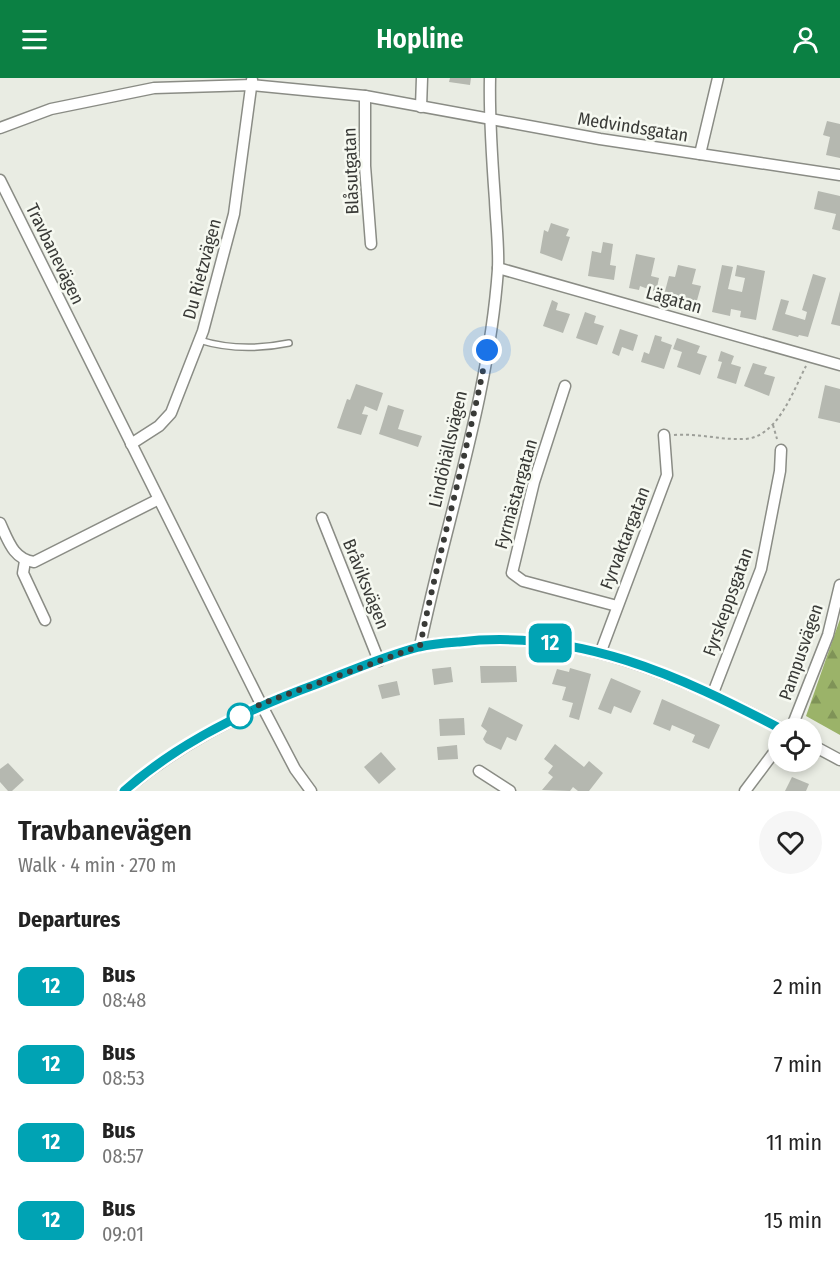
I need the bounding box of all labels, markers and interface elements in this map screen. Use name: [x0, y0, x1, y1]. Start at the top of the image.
icon: menu: [18, 23, 51, 56]
text: Hopline: [376, 23, 464, 55]
icon: person: [789, 23, 822, 56]
street label: Medvindsgatan: [576, 107, 690, 147]
street label: Blåsutgatan: [338, 127, 364, 215]
street label: Travbanevägen: [21, 200, 89, 308]
street label: Du Rietzvägen: [178, 216, 226, 322]
street label: Lägatan: [643, 282, 705, 318]
your location: [472, 335, 502, 365]
street label: Lindöhällsvägen: [424, 388, 472, 510]
street label: Fyrmästargatan: [490, 436, 542, 552]
street label: Fyrvaktargatan: [595, 484, 655, 592]
street label: Bråviksvägen: [338, 536, 394, 632]
street label: Fyrskeppsgatan: [698, 545, 758, 659]
street label: Pampusvägen: [774, 601, 828, 703]
line badge: 12: [523, 624, 577, 662]
text: 12: [541, 630, 559, 656]
unlabelled marker: [227, 703, 253, 729]
map controls: [768, 718, 822, 772]
button: locate: [768, 718, 822, 772]
button: heart: [759, 811, 822, 874]
text: Travbanevägen: [18, 814, 192, 847]
text: Walk · 4 min · 270 m: [18, 853, 176, 877]
text: Departures: [18, 906, 120, 933]
text: Bus: [102, 961, 135, 988]
text: 12: [42, 973, 60, 999]
text: 2 min: [773, 973, 822, 1000]
text: 08:48: [102, 988, 146, 1012]
text: Bus: [102, 1039, 135, 1066]
text: 12: [42, 1051, 60, 1077]
text: 7 min: [774, 1051, 822, 1078]
text: 08:53: [102, 1066, 145, 1090]
text: Bus: [102, 1117, 135, 1144]
text: 12: [42, 1129, 60, 1155]
text: 11 min: [766, 1129, 822, 1156]
text: 08:57: [102, 1144, 144, 1168]
text: Bus: [102, 1195, 135, 1222]
text: 12: [42, 1207, 60, 1233]
text: 15 min: [764, 1207, 822, 1234]
text: 09:01: [102, 1222, 144, 1246]

